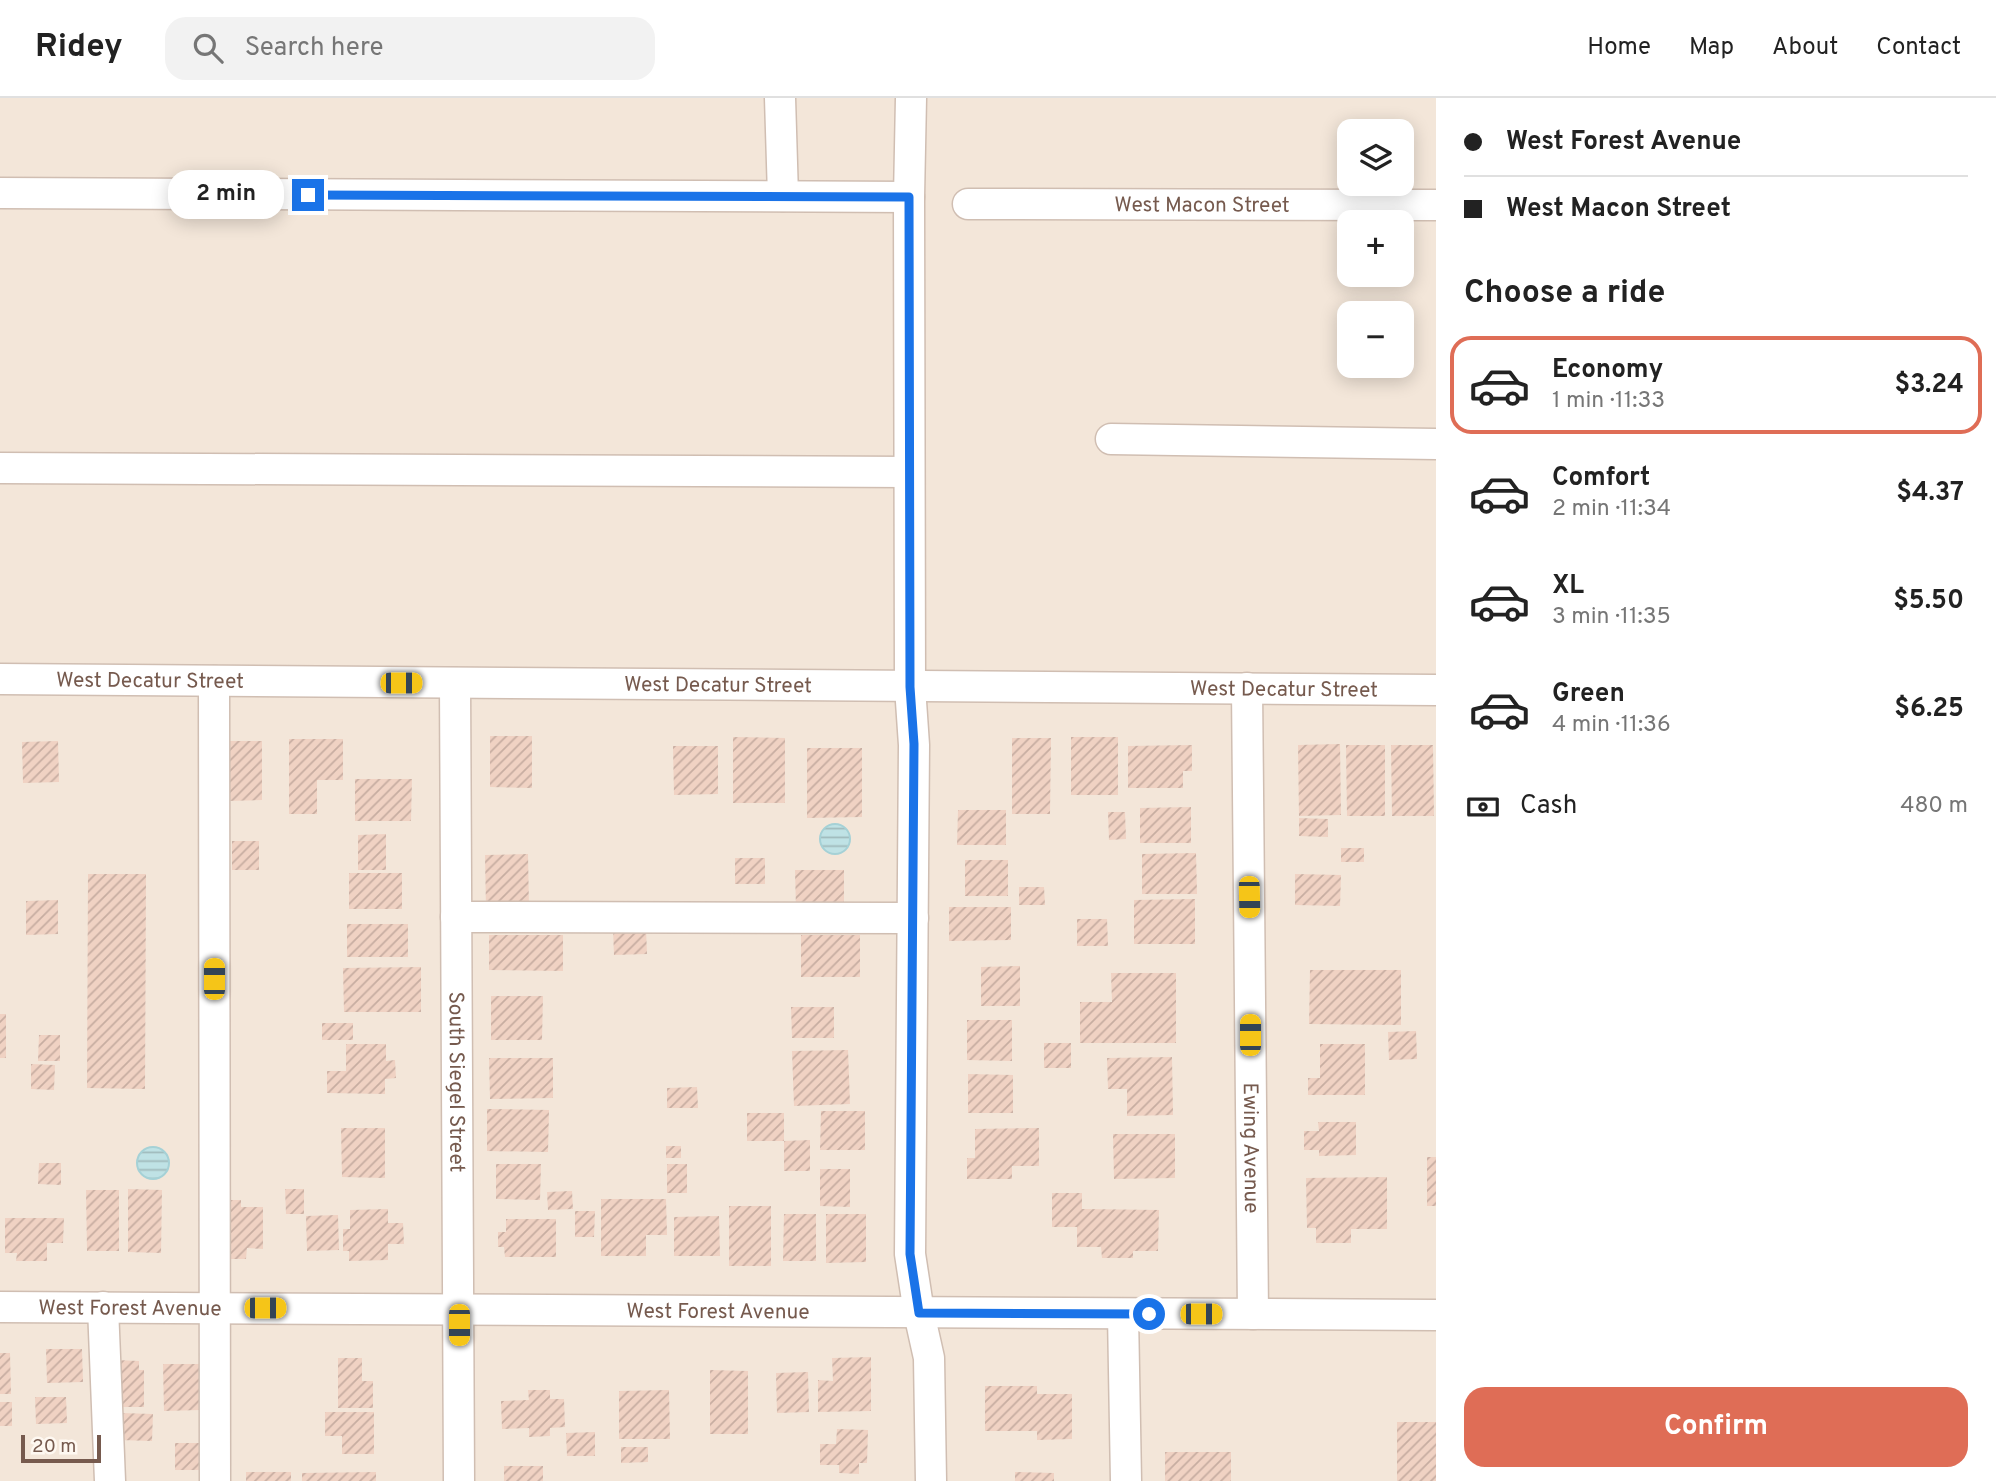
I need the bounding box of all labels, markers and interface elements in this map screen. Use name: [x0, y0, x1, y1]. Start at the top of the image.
search box: [165, 17, 655, 80]
text: Ridey: [35, 27, 123, 69]
icon: search: [189, 29, 227, 67]
text: Search here: [245, 32, 384, 65]
text: Home: [1587, 33, 1651, 63]
text: Map: [1689, 33, 1734, 63]
text: About: [1772, 33, 1838, 63]
text: Contact: [1876, 33, 1961, 63]
map controls: [1337, 119, 1414, 378]
button: layers: [1337, 119, 1414, 196]
text: West Forest Avenue: [1506, 126, 1741, 159]
callout: 2 min: [168, 170, 284, 220]
route end: [292, 179, 324, 211]
text: 2 min: [196, 180, 256, 209]
street label: West Macon Street: [1114, 192, 1290, 220]
text: West Macon Street: [1506, 193, 1731, 226]
button: +: [1337, 210, 1414, 287]
text: Choose a ride: [1464, 274, 1665, 314]
button: −: [1337, 301, 1414, 378]
icon: car: [1468, 354, 1531, 417]
text: Economy: [1552, 354, 1663, 387]
text: $3.24: [1894, 369, 1964, 402]
text: 1 min · 11:33: [1552, 387, 1665, 416]
icon: car: [1468, 462, 1531, 525]
text: Comfort: [1552, 462, 1650, 495]
text: $4.37: [1896, 477, 1964, 510]
text: 2 min · 11:34: [1552, 495, 1671, 524]
icon: car: [1468, 570, 1531, 633]
text: XL: [1552, 570, 1584, 603]
text: $5.50: [1893, 585, 1964, 618]
text: 3 min · 11:35: [1552, 603, 1671, 632]
street label: West Decatur Street: [56, 667, 244, 696]
street label: West Decatur Street: [624, 672, 812, 700]
car: [381, 673, 423, 694]
street label: West Decatur Street: [1190, 676, 1378, 705]
icon: car: [1468, 678, 1531, 741]
text: Green: [1552, 678, 1625, 711]
text: $6.25: [1894, 693, 1964, 726]
text: 4 min · 11:36: [1552, 711, 1671, 740]
icon: cash: [1464, 788, 1502, 826]
text: Cash: [1520, 790, 1577, 823]
text: 480 m: [1900, 792, 1968, 821]
car: [1239, 876, 1260, 918]
car: [204, 958, 225, 1000]
street label: South Siegel Street: [442, 991, 469, 1173]
car: [1240, 1014, 1261, 1056]
street label: Ewing Avenue: [1236, 1082, 1264, 1214]
street label: West Forest Avenue: [38, 1295, 222, 1323]
car: [245, 1298, 287, 1319]
street label: West Forest Avenue: [626, 1298, 810, 1327]
route start: [1133, 1298, 1165, 1330]
car: [449, 1304, 470, 1346]
car: [1181, 1304, 1223, 1325]
button: Confirm: [1464, 1387, 1968, 1467]
scale bar: [21, 1432, 102, 1464]
text: 20 m: [32, 1435, 76, 1459]

